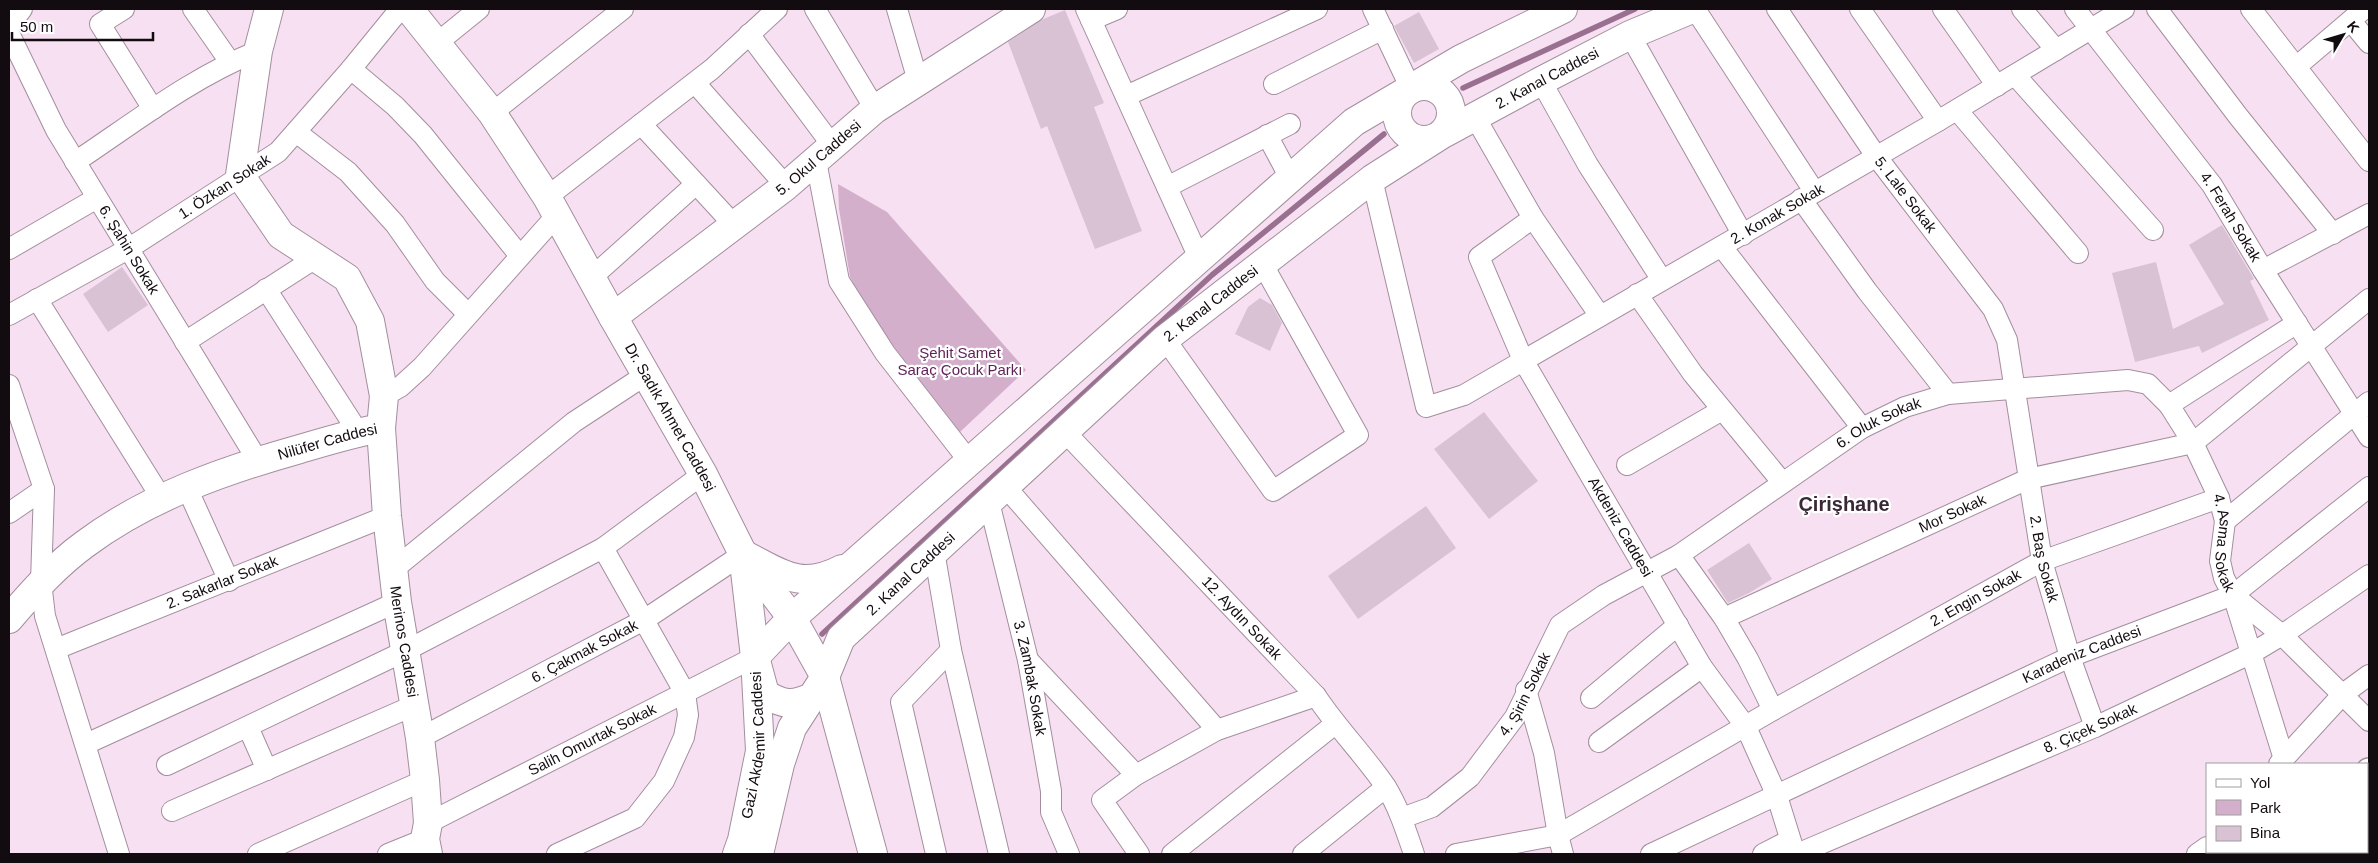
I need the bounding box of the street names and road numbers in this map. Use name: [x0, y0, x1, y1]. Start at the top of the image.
street label: 2. Kanal Caddesi: [1492, 44, 1601, 112]
street label: 5. Okul Caddesi: [772, 116, 864, 199]
street label: 1. Özkan Sokak: [175, 150, 274, 222]
street label: 5. Lale Sokak: [1872, 153, 1941, 236]
street label: 4. Ferah Sokak: [2197, 168, 2265, 265]
street label: 2. Konak Sokak: [1727, 180, 1827, 247]
street label: 6. Şahin Sokak: [96, 202, 163, 297]
street label: 2. Kanal Caddesi: [1160, 262, 1261, 345]
street label: Dr. Sadık Ahmet Caddesi: [622, 340, 719, 494]
street label: 6. Oluk Sokak: [1833, 394, 1923, 451]
street label: Nilüfer Caddesi: [276, 420, 379, 463]
street label: Akdeniz Caddesi: [1585, 474, 1657, 580]
street label: Mor Sokak: [1916, 490, 1989, 536]
street label: 4. Asma Sokak: [2210, 492, 2239, 595]
street label: 2. Baş Sokak: [2027, 514, 2063, 605]
street label: 2. Kanal Caddesi: [863, 528, 958, 618]
street label: 2. Sakarlar Sokak: [164, 552, 280, 612]
street label: 2. Engin Sokak: [1927, 565, 2024, 629]
street label: 12. Aydın Sokak: [1199, 573, 1286, 663]
street label: Merinos Caddesi: [387, 585, 422, 699]
street label: 6. Çakmak Sokak: [528, 616, 641, 686]
street label: 3. Zambak Sokak: [1011, 619, 1050, 737]
street label: Karadeniz Caddesi: [2020, 622, 2143, 686]
street label: 4. Şirin Sokak: [1495, 649, 1554, 739]
street label: Gazi Akdemir Caddesi: [738, 671, 768, 820]
street label: 8. Çiçek Sokak: [2041, 699, 2140, 756]
street label: Salih Omurtak Sokak: [525, 700, 659, 779]

